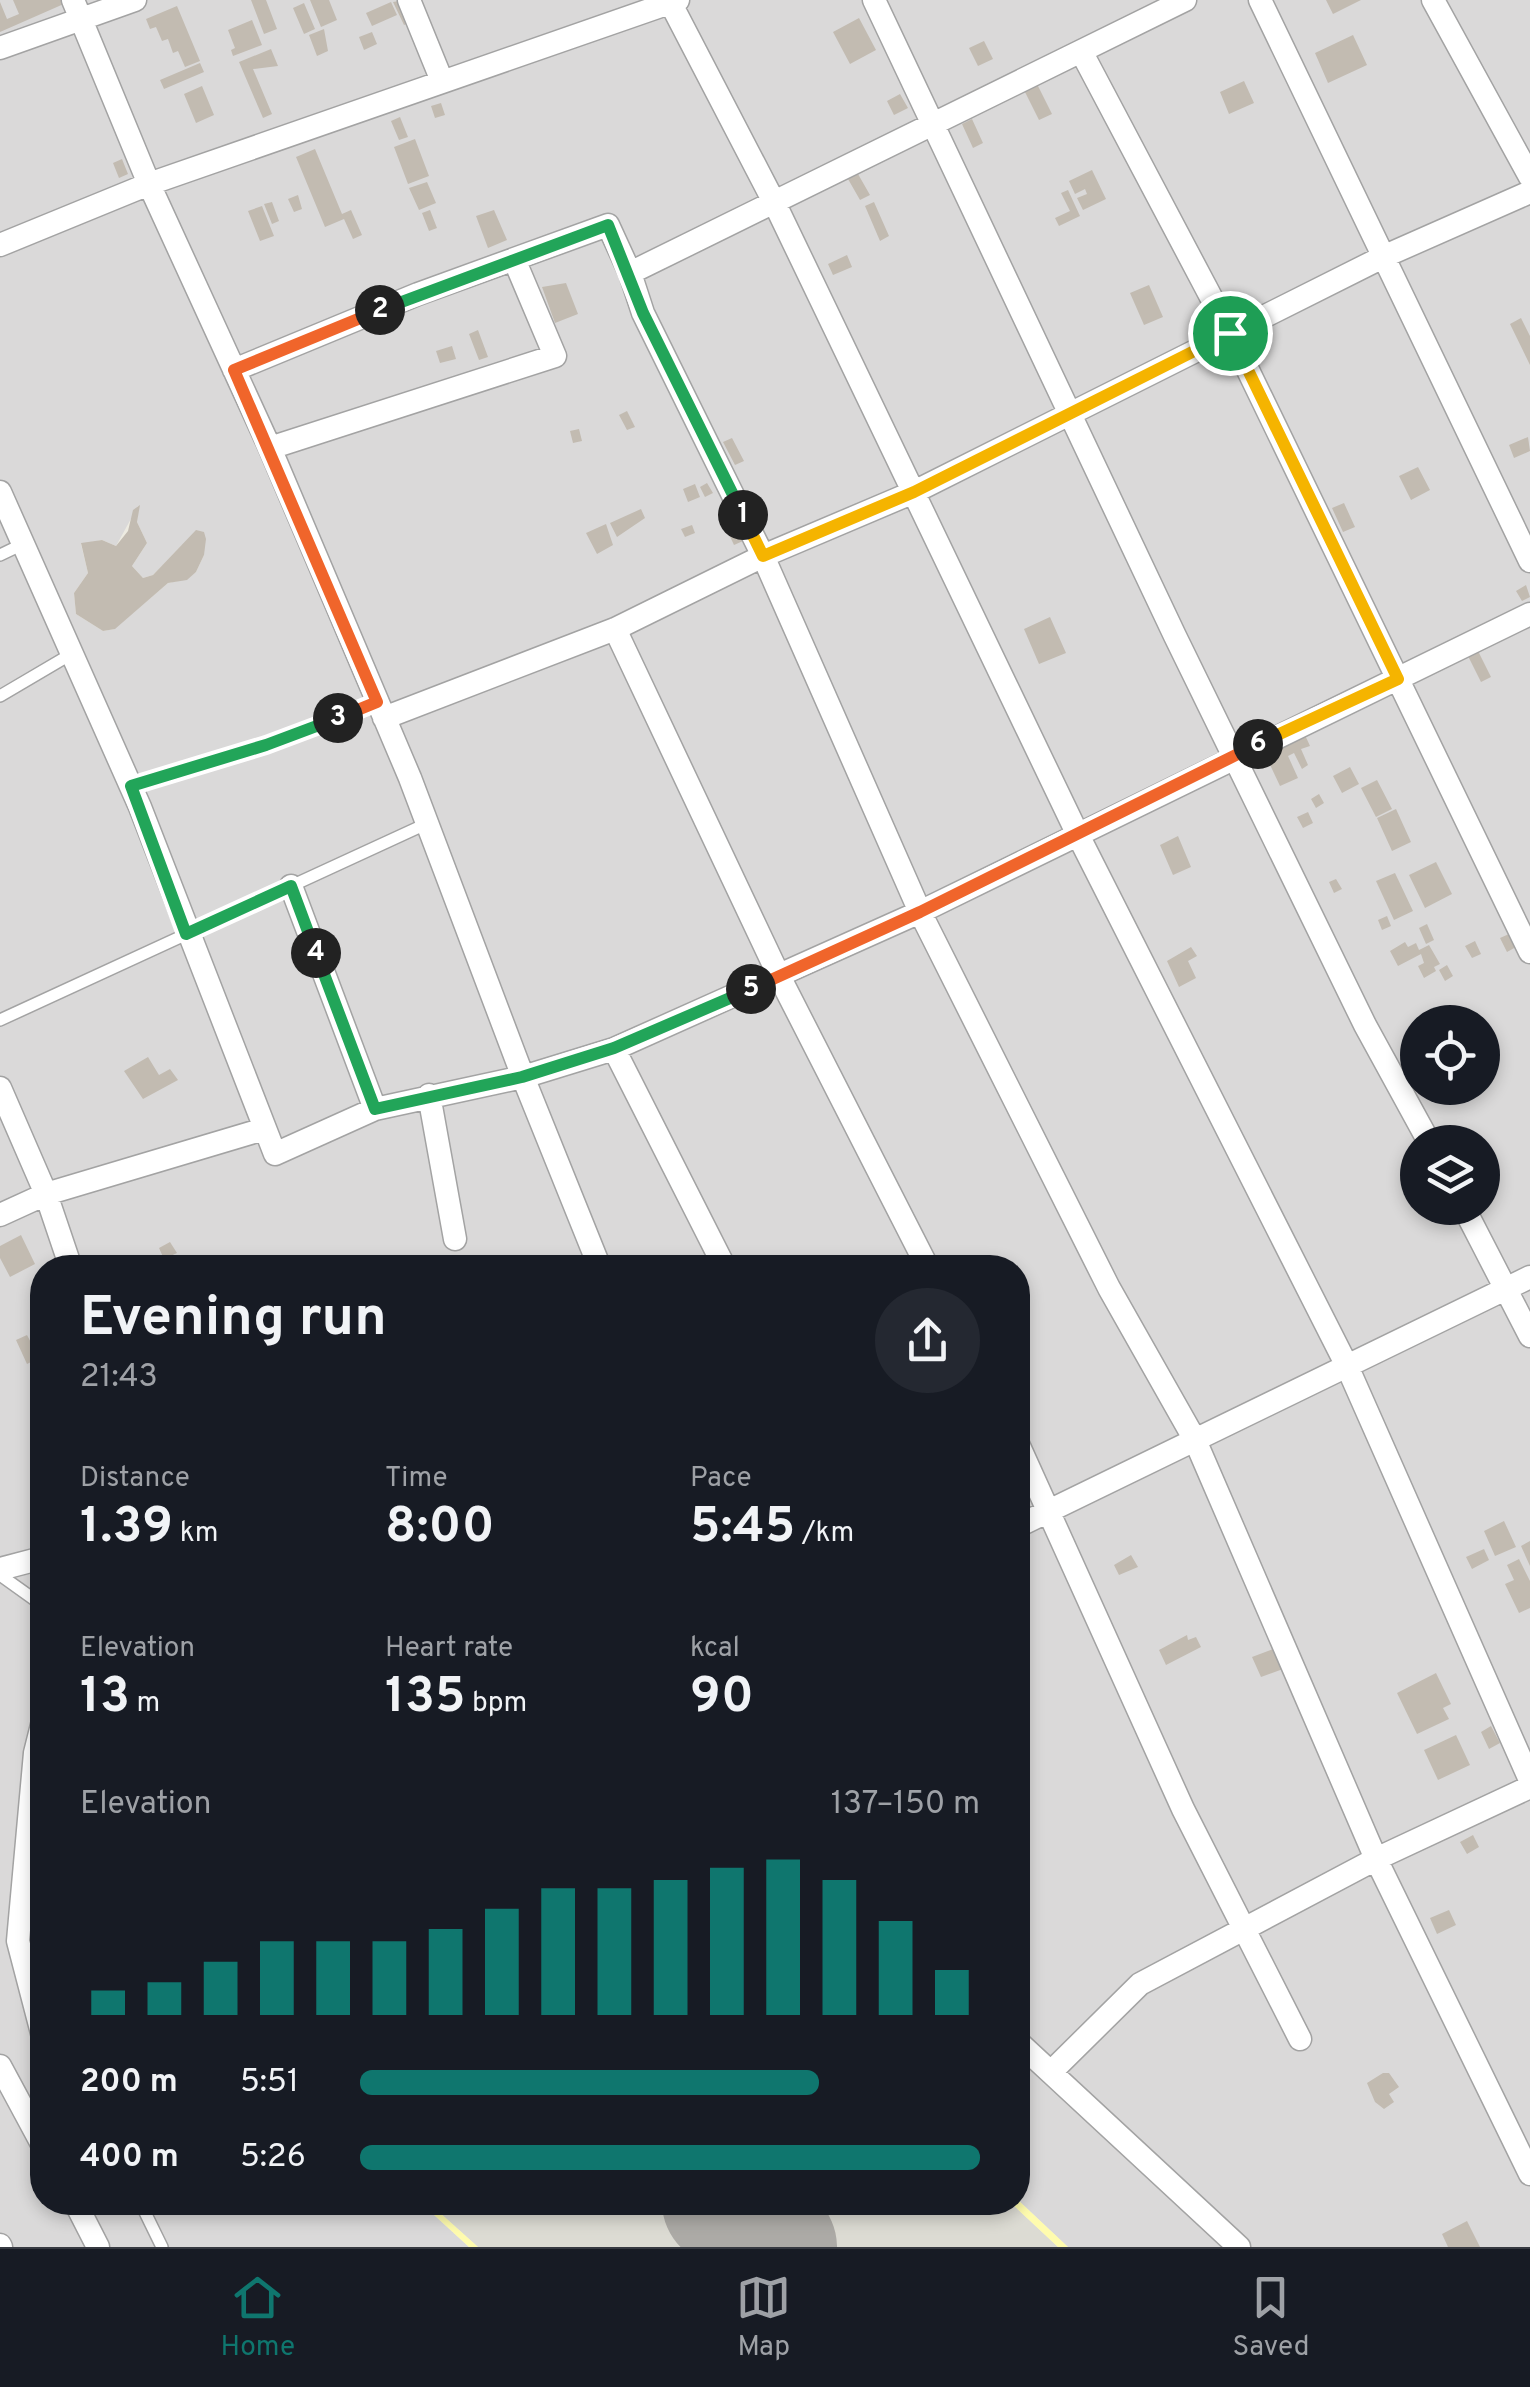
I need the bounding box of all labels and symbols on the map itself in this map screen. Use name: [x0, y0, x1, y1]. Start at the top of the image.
pin: 2: [355, 285, 405, 335]
pin: [1188, 291, 1273, 376]
pin: 1: [718, 490, 768, 540]
pin: 3: [313, 693, 363, 743]
pin: 6: [1233, 719, 1283, 769]
pin: 4: [291, 928, 341, 978]
pin: 5: [726, 964, 776, 1014]

